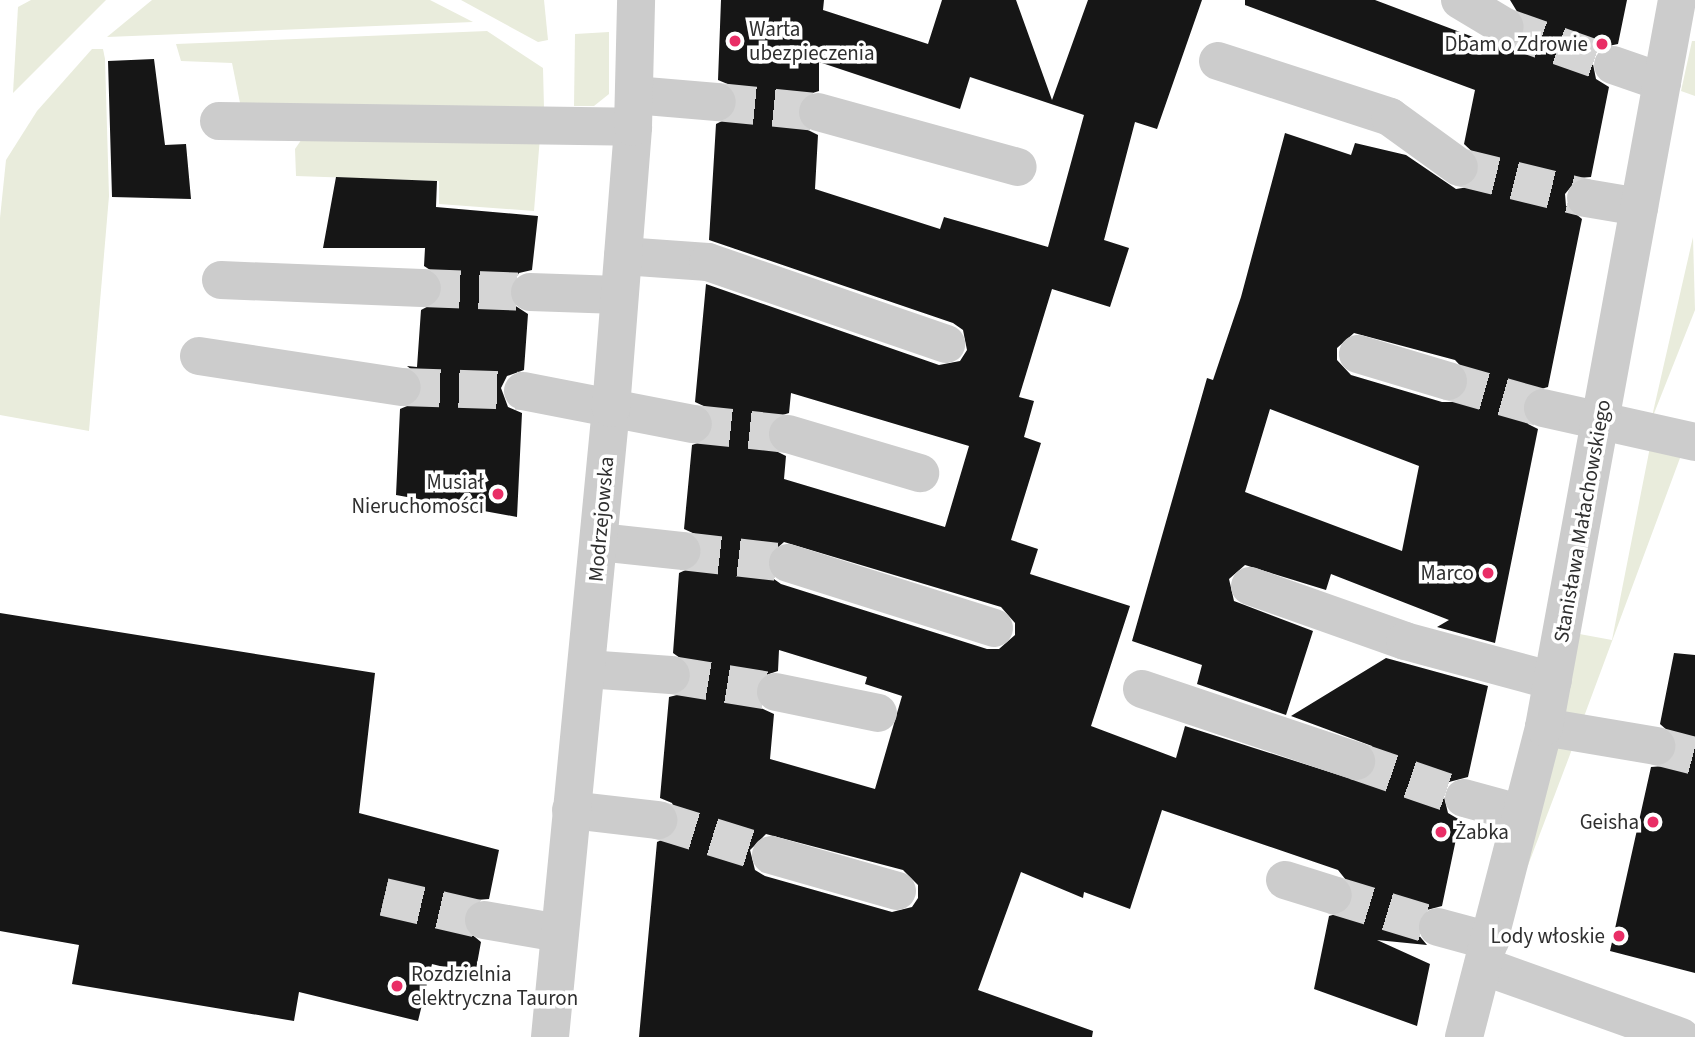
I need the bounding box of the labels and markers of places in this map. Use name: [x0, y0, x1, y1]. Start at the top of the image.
place label: Warta ubezpieczenia: [749, 16, 875, 66]
place label: Dbam o Zdrowie: [1444, 31, 1588, 57]
marker: Warta ubezpieczenia: [727, 33, 743, 49]
marker: Dbam o Zdrowie: [1594, 36, 1610, 52]
place label: Musiał Nieruchomości: [351, 469, 484, 519]
marker: Musiał Nieruchomości: [490, 486, 506, 502]
place label: Marco: [1421, 560, 1474, 586]
marker: Marco: [1480, 565, 1496, 581]
place label: Geisha: [1580, 809, 1639, 835]
marker: Geisha: [1645, 814, 1661, 830]
place label: Żabka: [1455, 819, 1509, 845]
marker: Żabka: [1433, 824, 1449, 840]
place label: Lody włoskie: [1491, 923, 1605, 949]
marker: Lody włoskie: [1611, 928, 1627, 944]
place label: Rozdzielnia elektryczna Tauron: [411, 961, 578, 1011]
marker: Rozdzielnia elektryczna Tauron: [389, 978, 405, 994]

